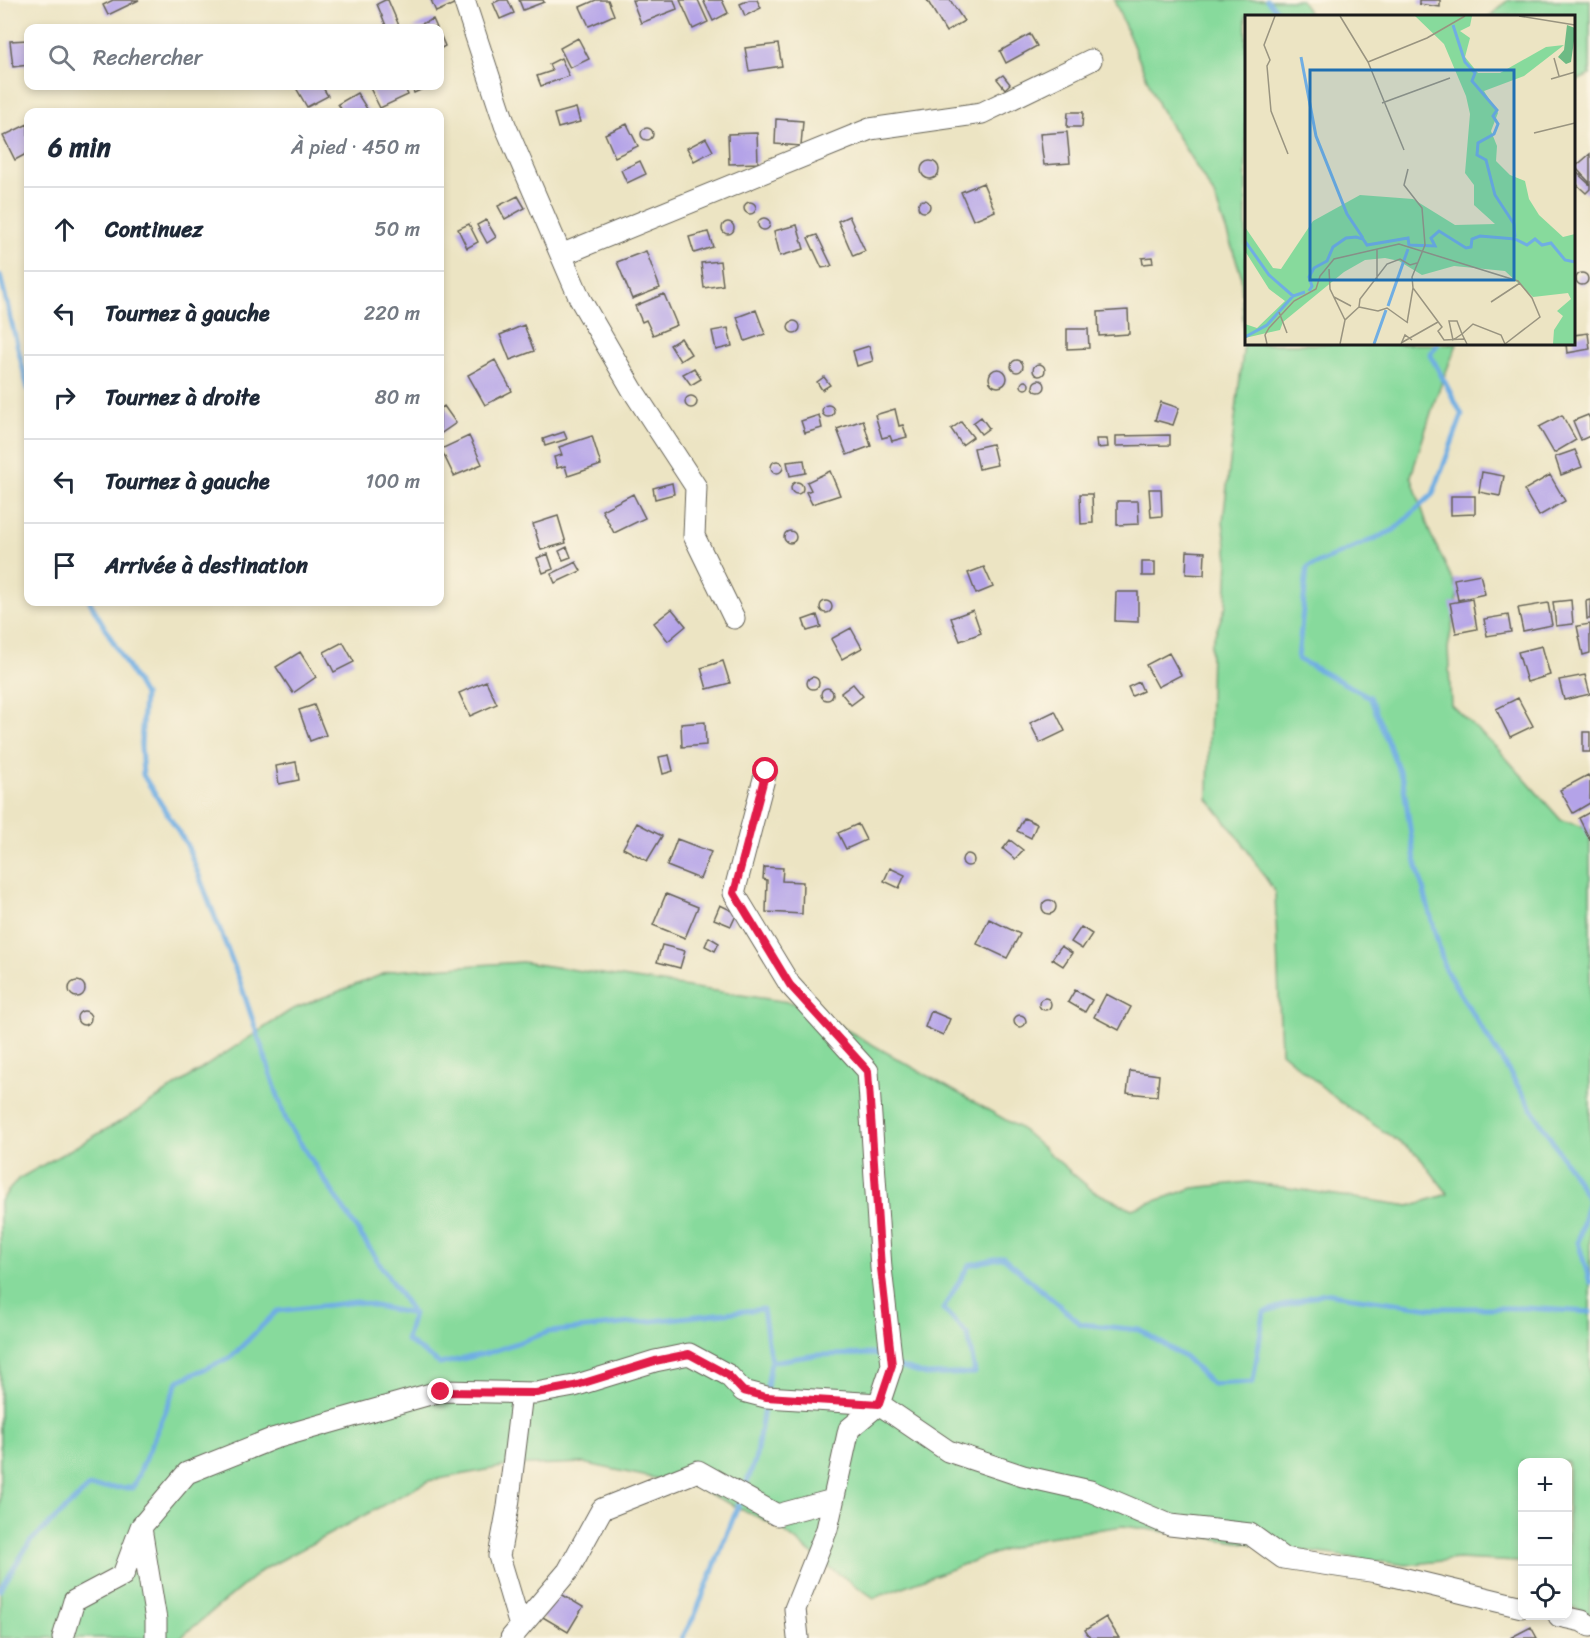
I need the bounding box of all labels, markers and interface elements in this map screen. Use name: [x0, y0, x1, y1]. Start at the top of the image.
inset map: [1245, 15, 1575, 345]
search box: [24, 24, 444, 90]
text: Rechercher: [93, 38, 203, 77]
icon: search: [45, 41, 78, 74]
text: 6 min: [48, 124, 111, 170]
text: À pied · 450 m: [291, 130, 420, 165]
text: Continuez: [105, 210, 203, 249]
text: 50 m: [375, 212, 420, 247]
icon: ahead: [48, 213, 81, 246]
text: Tournez à gauche: [105, 294, 270, 333]
text: 220 m: [364, 296, 420, 331]
icon: left: [48, 297, 81, 330]
text: Tournez à droite: [105, 378, 260, 417]
text: 80 m: [375, 380, 420, 415]
icon: right: [48, 381, 81, 414]
text: Tournez à gauche: [105, 462, 270, 501]
text: 100 m: [366, 464, 420, 499]
icon: left: [48, 465, 81, 498]
text: Arrivée à destination: [105, 546, 308, 585]
icon: arrive: [48, 549, 81, 582]
route start: [752, 757, 778, 783]
route end: [427, 1378, 453, 1404]
map controls: [1518, 1458, 1572, 1620]
button: +: [1518, 1458, 1572, 1512]
button: −: [1518, 1512, 1572, 1566]
button: locate: [1518, 1566, 1572, 1620]

